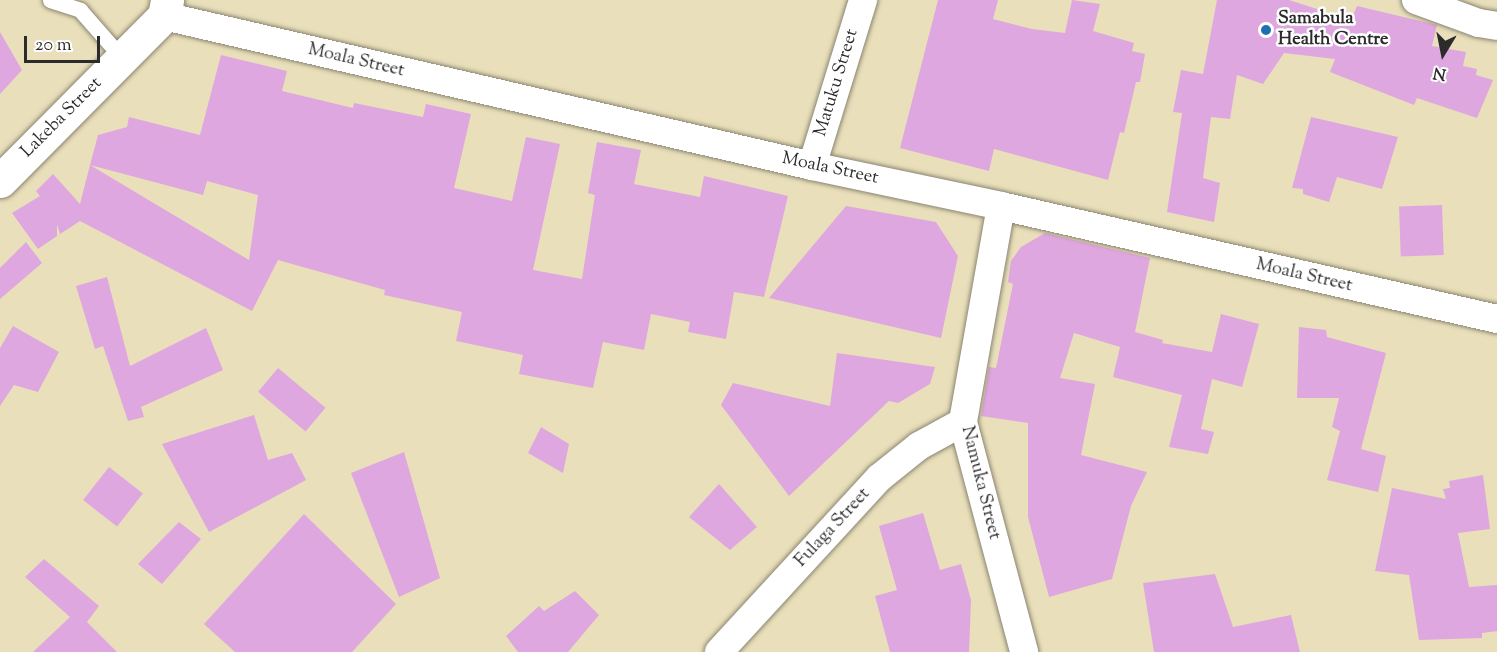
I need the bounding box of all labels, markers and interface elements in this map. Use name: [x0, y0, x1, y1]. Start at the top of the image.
place label: Samabula Health Centre: [1278, 9, 1388, 52]
marker: Samabula Health Centre: [1259, 23, 1273, 37]
scale bar: [27, 24, 104, 62]
north arrow: [1413, 24, 1473, 84]
street label: Matuku Street: [810, 27, 864, 139]
text: 20 m: [35, 33, 72, 59]
street label: Moala Street: [306, 39, 406, 83]
text: N: [1431, 60, 1448, 85]
street label: Lakeba Street: [17, 73, 107, 163]
street label: Moala Street: [780, 148, 880, 190]
street label: Moala Street: [1254, 254, 1354, 298]
street label: Namuka Street: [955, 424, 1005, 542]
street label: Fulaga Street: [791, 484, 875, 572]

